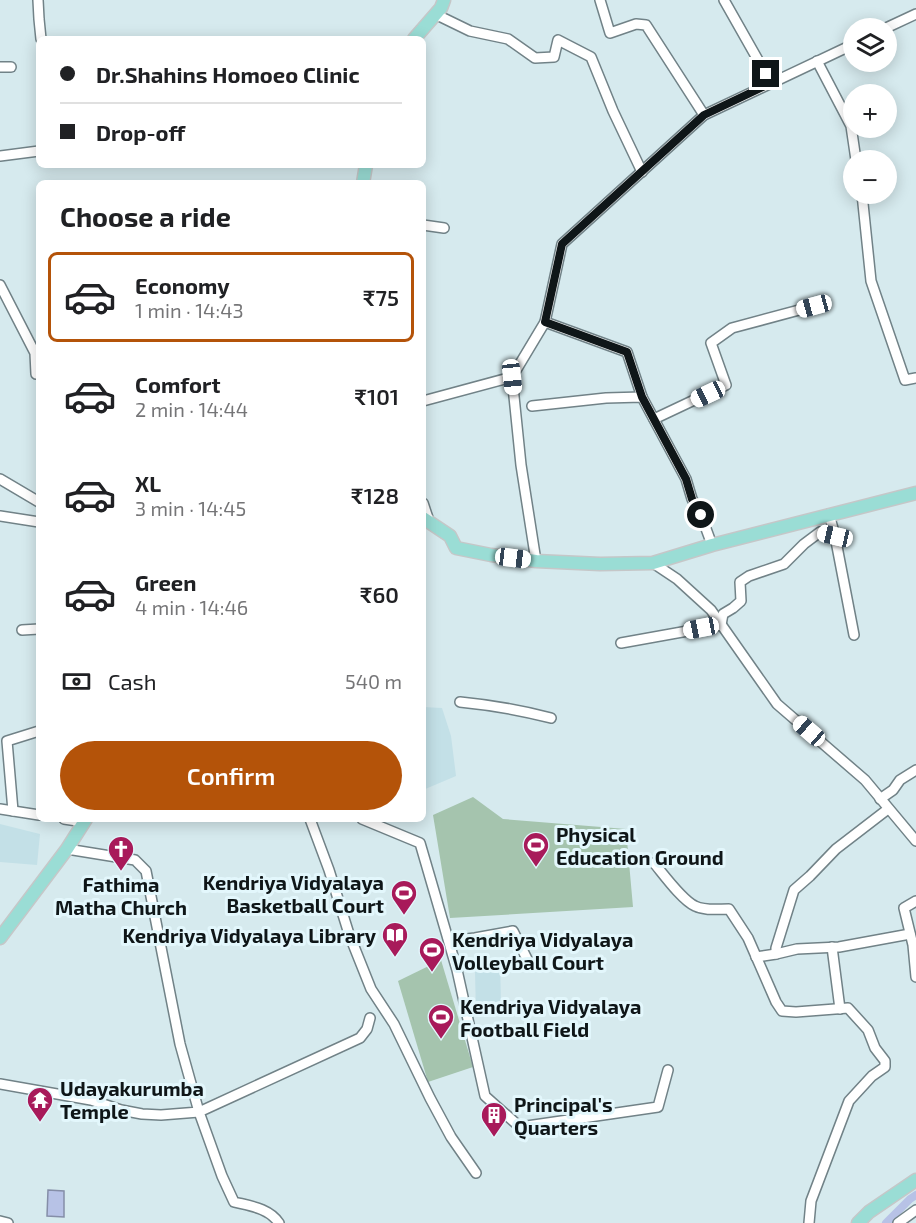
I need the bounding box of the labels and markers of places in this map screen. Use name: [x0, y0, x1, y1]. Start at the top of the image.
place label: Physical Education Ground: [556, 822, 724, 869]
sports icon: Physical Education Ground: [521, 830, 551, 868]
church icon: Fathima Matha Church: [106, 834, 136, 872]
place label: Kendriya Vidyalaya Basketball Court: [203, 870, 384, 917]
place label: Fathima Matha Church: [55, 872, 187, 919]
sports icon: Kendriya Vidyalaya Basketball Court: [389, 878, 419, 916]
library icon: Kendriya Vidyalaya Library: [380, 920, 410, 958]
place label: Kendriya Vidyalaya Library: [122, 923, 377, 948]
place label: Kendriya Vidyalaya Volleyball Court: [452, 927, 633, 975]
sports icon: Kendriya Vidyalaya Volleyball Court: [417, 935, 447, 973]
place label: Kendriya Vidyalaya Football Field: [460, 994, 641, 1041]
sports icon: Kendriya Vidyalaya Football Field: [426, 1002, 456, 1040]
place label: Udayakurumba Temple: [60, 1076, 204, 1123]
temple icon: Udayakurumba Temple: [25, 1085, 55, 1123]
place label: Principal's Quarters: [514, 1092, 613, 1140]
building icon: Principal's Quarters: [479, 1100, 509, 1138]

